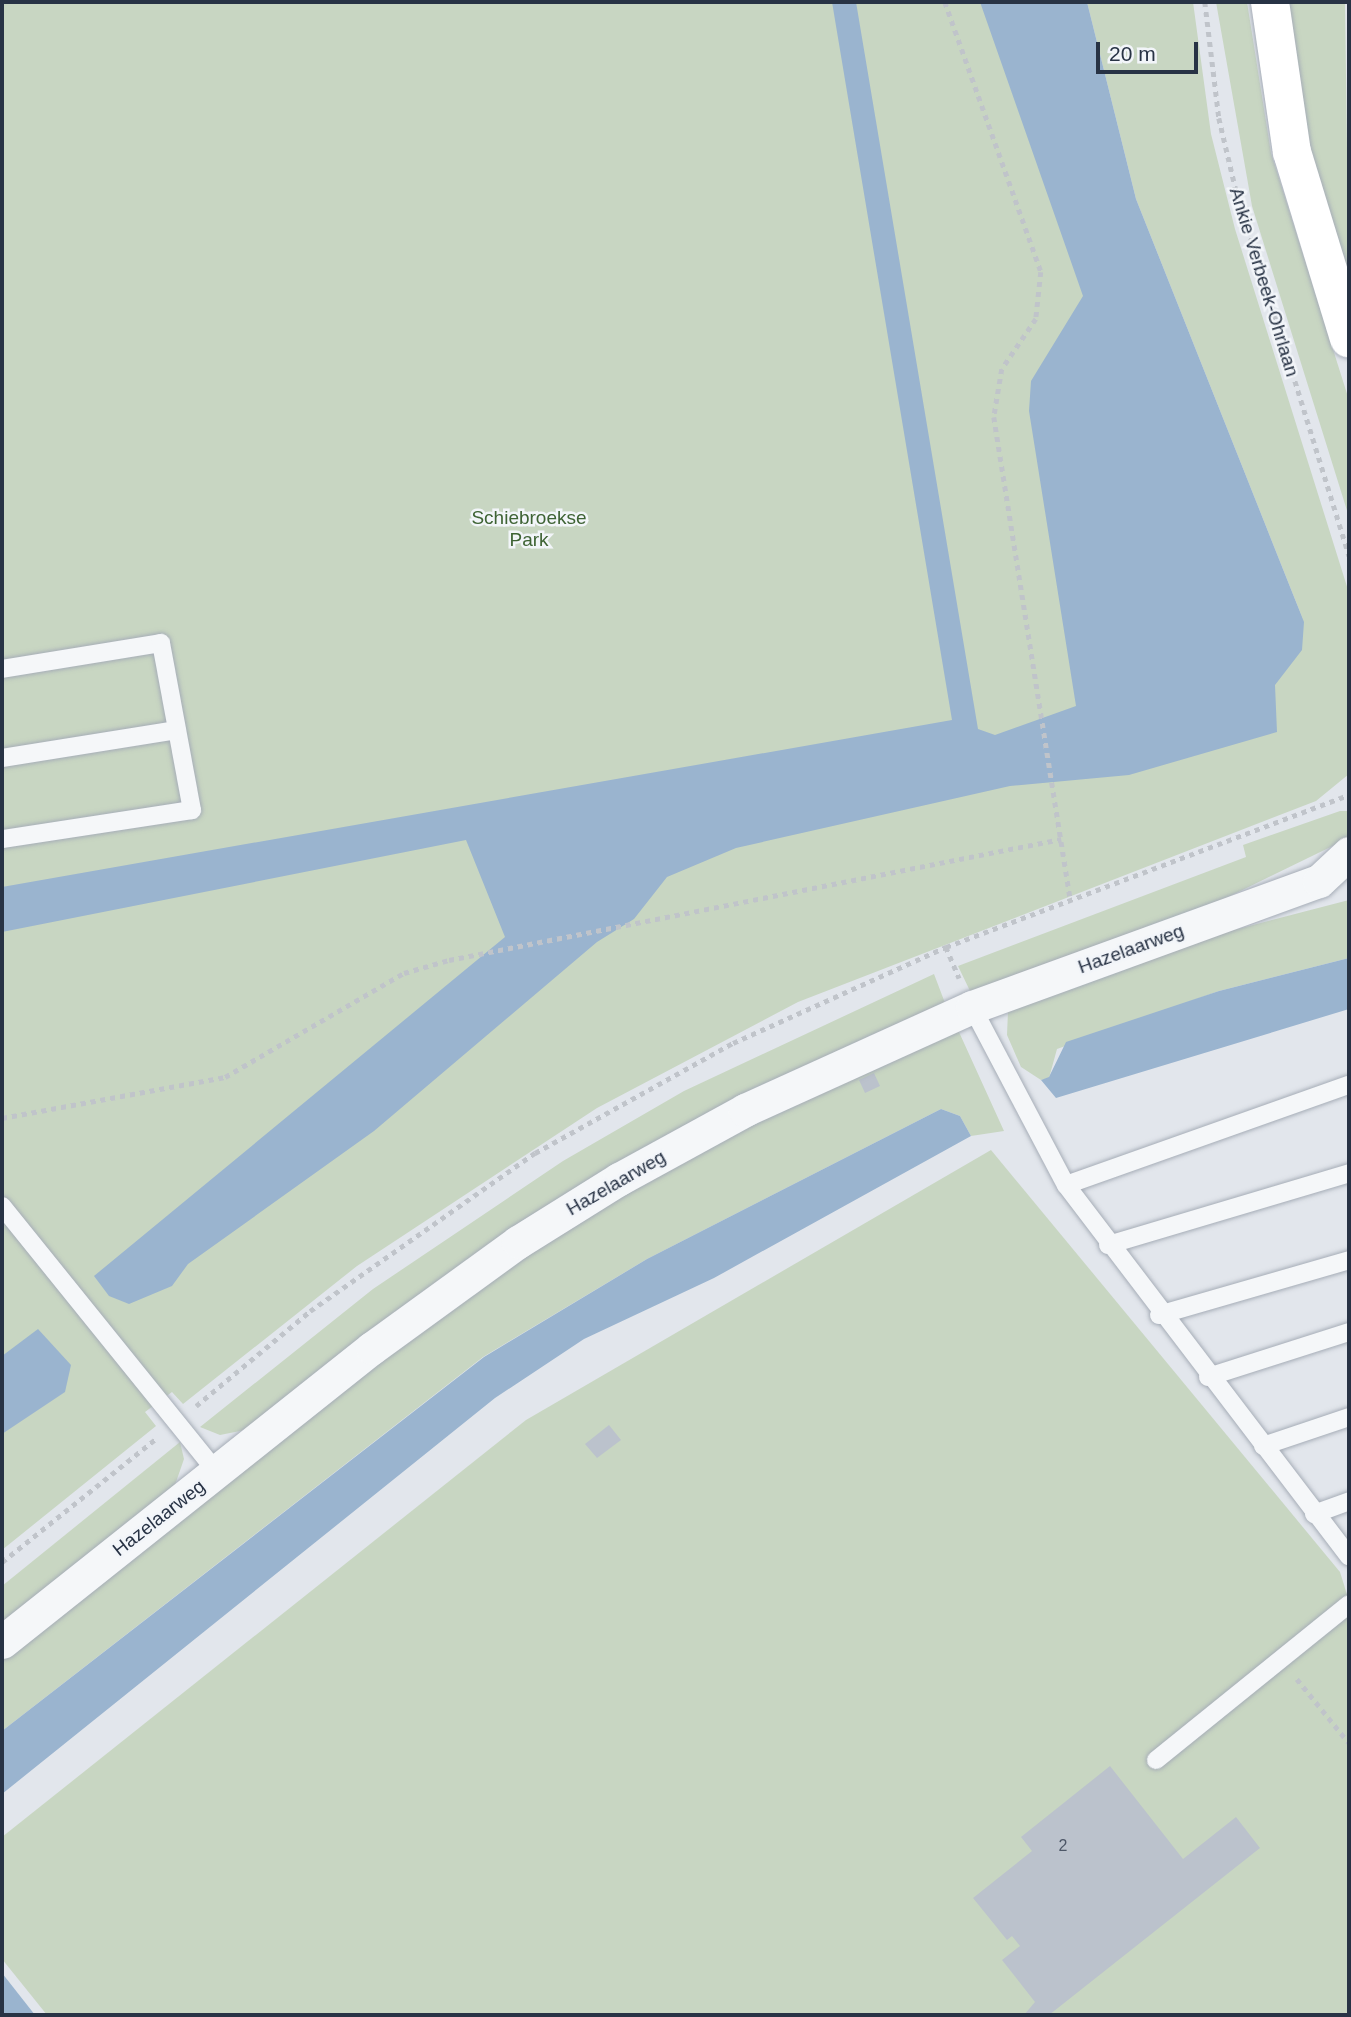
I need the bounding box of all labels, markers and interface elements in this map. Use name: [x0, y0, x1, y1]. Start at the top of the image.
scale bar: [1099, 28, 1200, 72]
text: 20 m: [1109, 42, 1156, 65]
street label: Ankie Verbeek-Ohrlaan: [1224, 185, 1304, 379]
park label: Schiebroekse Park: [471, 507, 587, 551]
street label: Hazelaarweg: [1075, 919, 1187, 979]
street label: Hazelaarweg: [562, 1145, 670, 1221]
street label: Hazelaarweg: [108, 1475, 210, 1561]
house number: 2: [1059, 1836, 1067, 1856]

